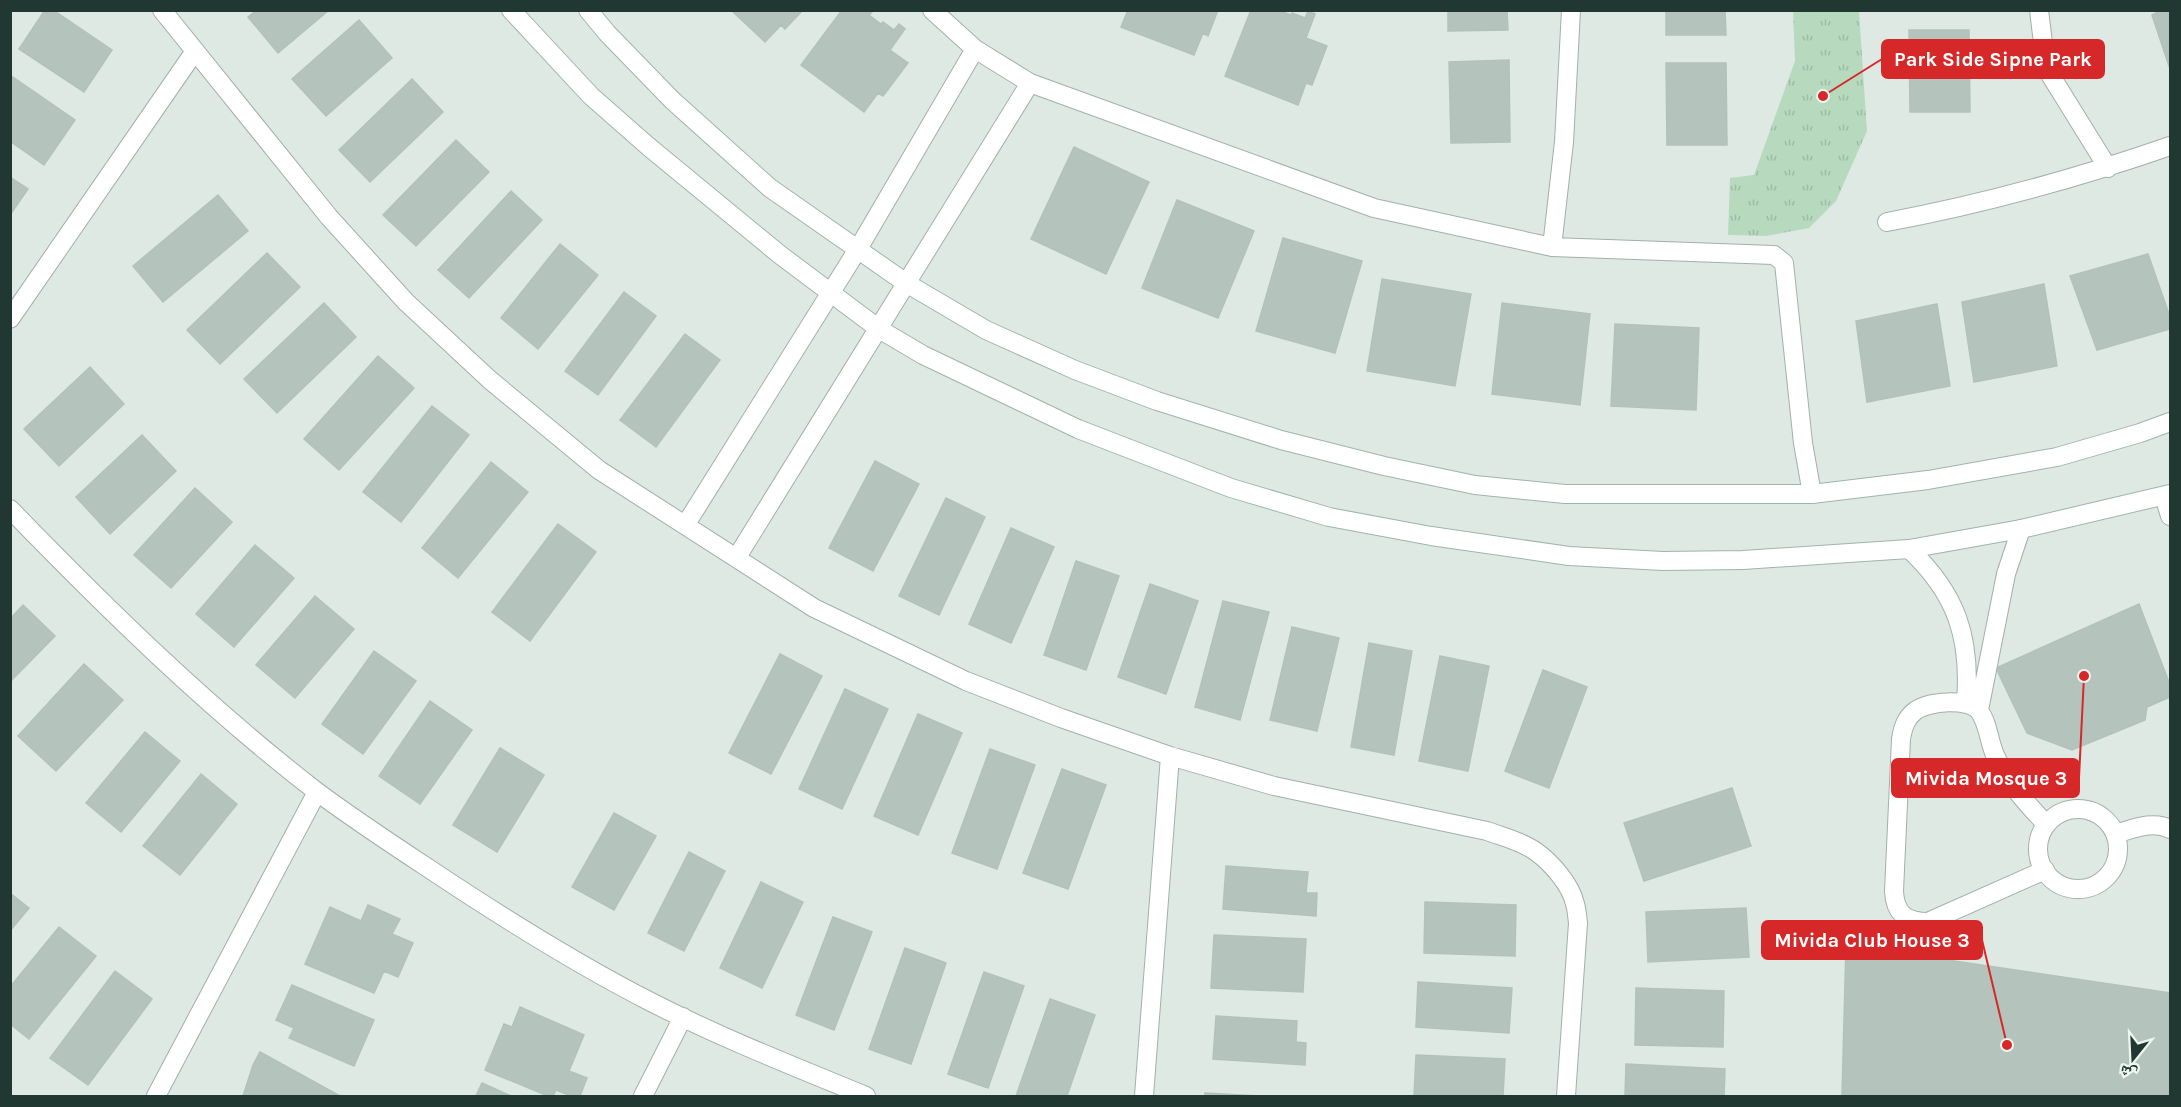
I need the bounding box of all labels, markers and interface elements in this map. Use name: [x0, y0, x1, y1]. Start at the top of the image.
callout: Park Side Sipne Park: [1882, 40, 2104, 78]
text: Park Side Sipne Park: [1894, 48, 2092, 71]
callout: Mivida Mosque 3: [1892, 759, 2079, 797]
text: Mivida Mosque 3: [1905, 767, 2067, 790]
callout: Mivida Club House 3: [1762, 921, 1982, 959]
text: Mivida Club House 3: [1774, 929, 1970, 952]
north arrow: [2103, 1029, 2163, 1089]
text: ش: [2117, 1061, 2140, 1084]

